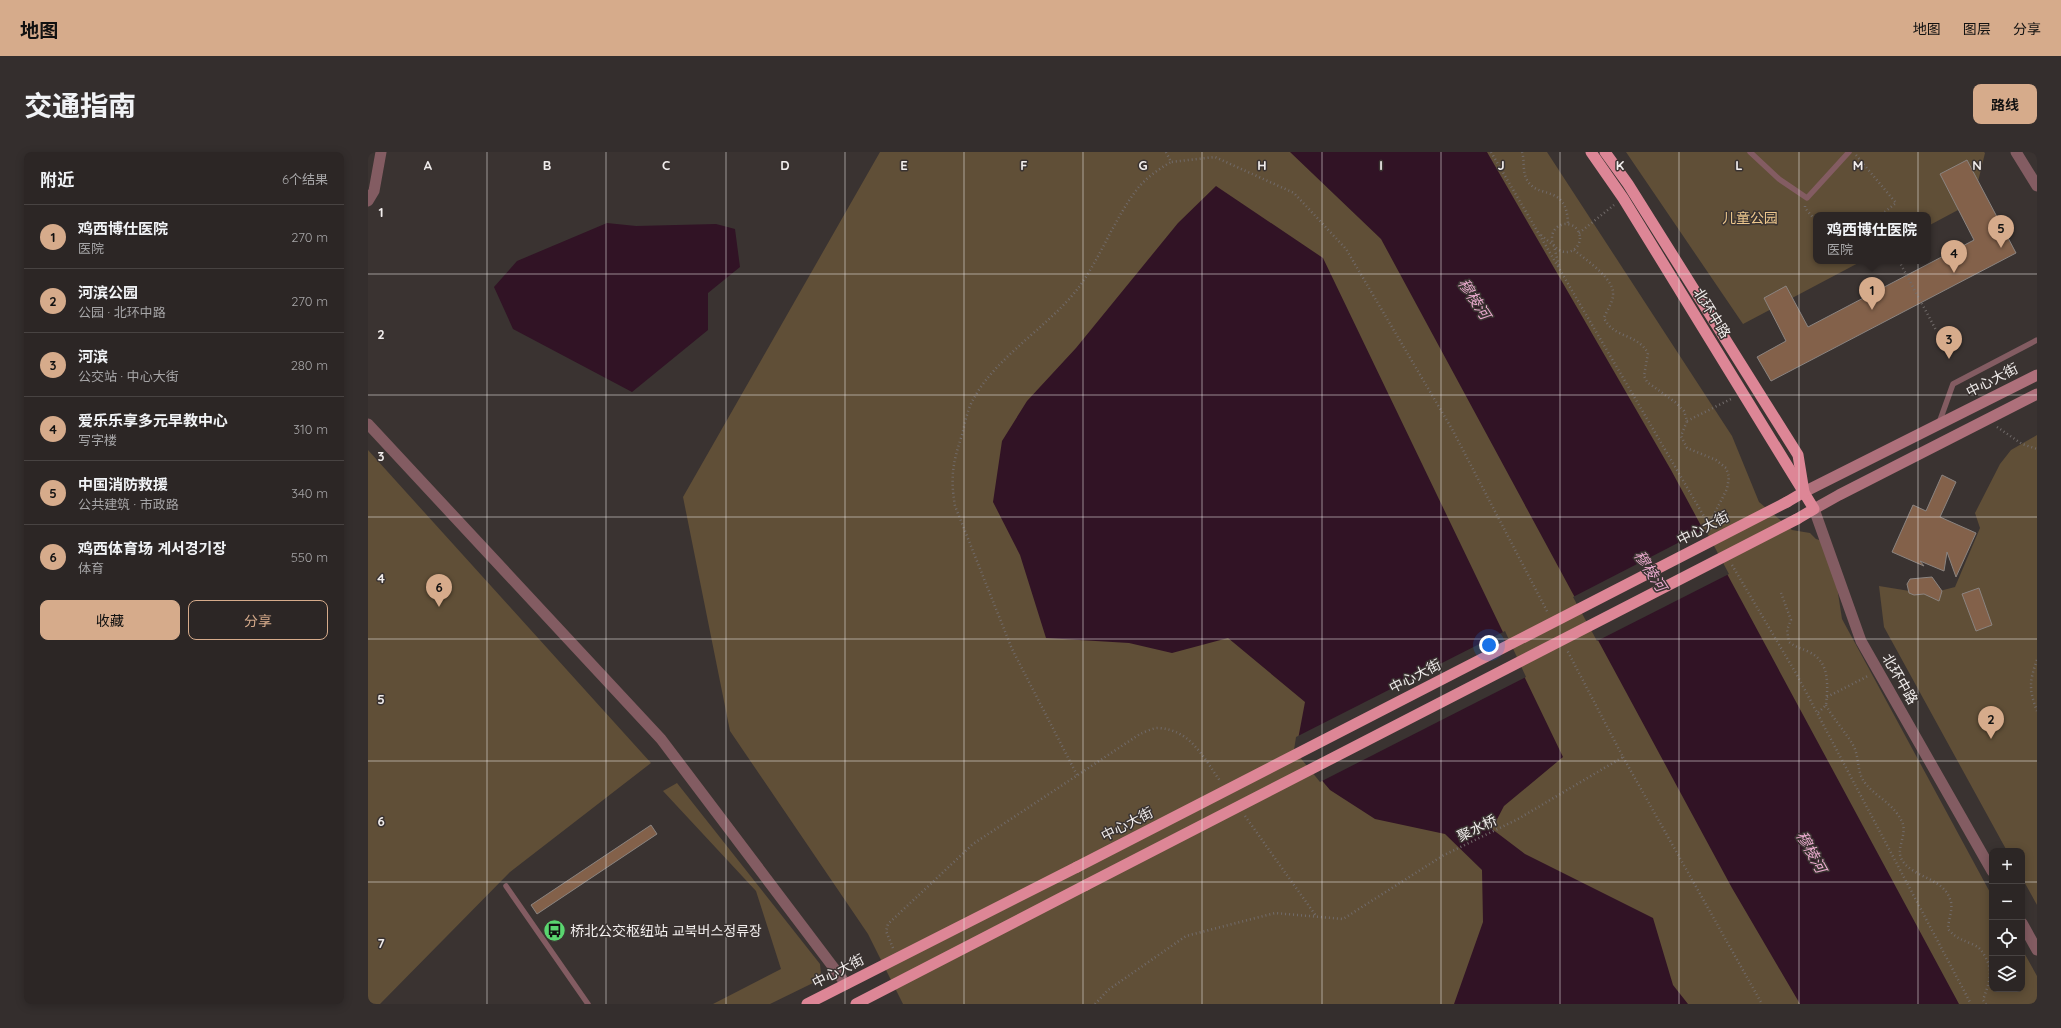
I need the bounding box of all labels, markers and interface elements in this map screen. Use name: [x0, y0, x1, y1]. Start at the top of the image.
text: 地图: [20, 18, 58, 42]
text: 地图: [1913, 20, 1941, 38]
text: 图层: [1963, 20, 1991, 38]
text: 分享: [2013, 20, 2041, 38]
button: 路线: [1973, 84, 2037, 124]
text: 交通指南: [24, 88, 136, 123]
text: A: [424, 157, 433, 173]
text: B: [543, 157, 551, 173]
text: C: [662, 157, 670, 173]
text: D: [780, 157, 790, 173]
text: E: [900, 157, 908, 173]
text: F: [1020, 157, 1028, 173]
text: G: [1138, 157, 1148, 173]
text: H: [1257, 157, 1267, 173]
text: I: [1379, 157, 1383, 173]
text: J: [1497, 157, 1505, 173]
text: K: [1616, 157, 1625, 173]
text: L: [1735, 157, 1743, 173]
text: M: [1853, 157, 1863, 173]
text: N: [1972, 157, 1982, 173]
text: 附近: [40, 169, 74, 190]
text: 6个结果: [282, 171, 328, 187]
text: 1: [378, 204, 384, 220]
park label: 儿童公园: [1722, 209, 1778, 227]
popup: [1813, 212, 1931, 264]
pin: 5: [1988, 215, 2014, 248]
text: 鸡西博仕医院: [78, 219, 168, 238]
text: 鸡西博仕医院: [1827, 220, 1917, 239]
text: 1: [50, 229, 56, 245]
text: 270 m: [291, 229, 328, 245]
text: 医院: [78, 240, 104, 256]
pin: 4: [1941, 240, 1967, 273]
text: 医院: [1827, 241, 1853, 257]
water label: 穆棱河: [1454, 275, 1496, 325]
pin: 1: [1859, 277, 1885, 310]
text: 河滨公园: [78, 283, 138, 302]
street label: 北环中路: [1690, 284, 1734, 342]
text: 2: [49, 293, 57, 309]
text: 270 m: [291, 293, 328, 309]
text: 公园 · 北环中路: [78, 304, 166, 320]
text: 2: [377, 326, 385, 342]
pin: 3: [1936, 326, 1962, 359]
text: 河滨: [78, 347, 108, 366]
text: 3: [50, 357, 56, 373]
text: 280 m: [291, 357, 328, 373]
street label: 中心大街: [1963, 359, 2021, 401]
text: 公交站 · 中心大街: [78, 368, 179, 384]
text: 爱乐乐享多元早教中心: [78, 411, 228, 430]
text: 4: [49, 421, 57, 437]
text: 310 m: [293, 421, 328, 437]
text: 写字楼: [78, 432, 117, 448]
text: 3: [378, 448, 385, 464]
text: 中国消防救援: [78, 475, 168, 494]
text: 5: [49, 485, 57, 501]
text: 340 m: [291, 485, 328, 501]
text: 公共建筑 · 市政路: [78, 496, 179, 512]
street label: 中心大街: [1674, 507, 1732, 549]
text: 鸡西体育场 계서경기장: [78, 539, 226, 558]
water label: 穆棱河: [1630, 547, 1672, 597]
text: 6: [49, 549, 57, 565]
text: 550 m: [291, 549, 328, 565]
text: 体育: [78, 560, 104, 576]
text: 4: [377, 570, 385, 586]
pin: 6: [426, 574, 452, 607]
button: 收藏: [40, 600, 180, 640]
button: 分享: [188, 600, 328, 640]
your location: [1479, 635, 1499, 655]
street label: 北环中路: [1878, 650, 1922, 708]
street label: 中心大街: [1386, 655, 1444, 697]
text: 5: [377, 691, 385, 707]
pin: 2: [1978, 706, 2004, 739]
street label: 中心大街: [1098, 803, 1156, 845]
street label: 聚水桥: [1454, 811, 1500, 845]
text: 6: [377, 813, 385, 829]
water label: 穆棱河: [1792, 827, 1832, 879]
map controls: [1989, 848, 2025, 992]
button: +: [1989, 848, 2025, 884]
button: −: [1989, 884, 2025, 920]
bus stop icon: 桥北公交枢纽站 교북버스정류장: [541, 918, 567, 944]
button: locate: [1989, 920, 2025, 956]
place label: 桥北公交枢纽站 교북버스정류장: [570, 922, 762, 940]
text: 7: [377, 935, 385, 951]
street label: 中心大街: [809, 950, 867, 992]
button: layers: [1989, 956, 2025, 992]

